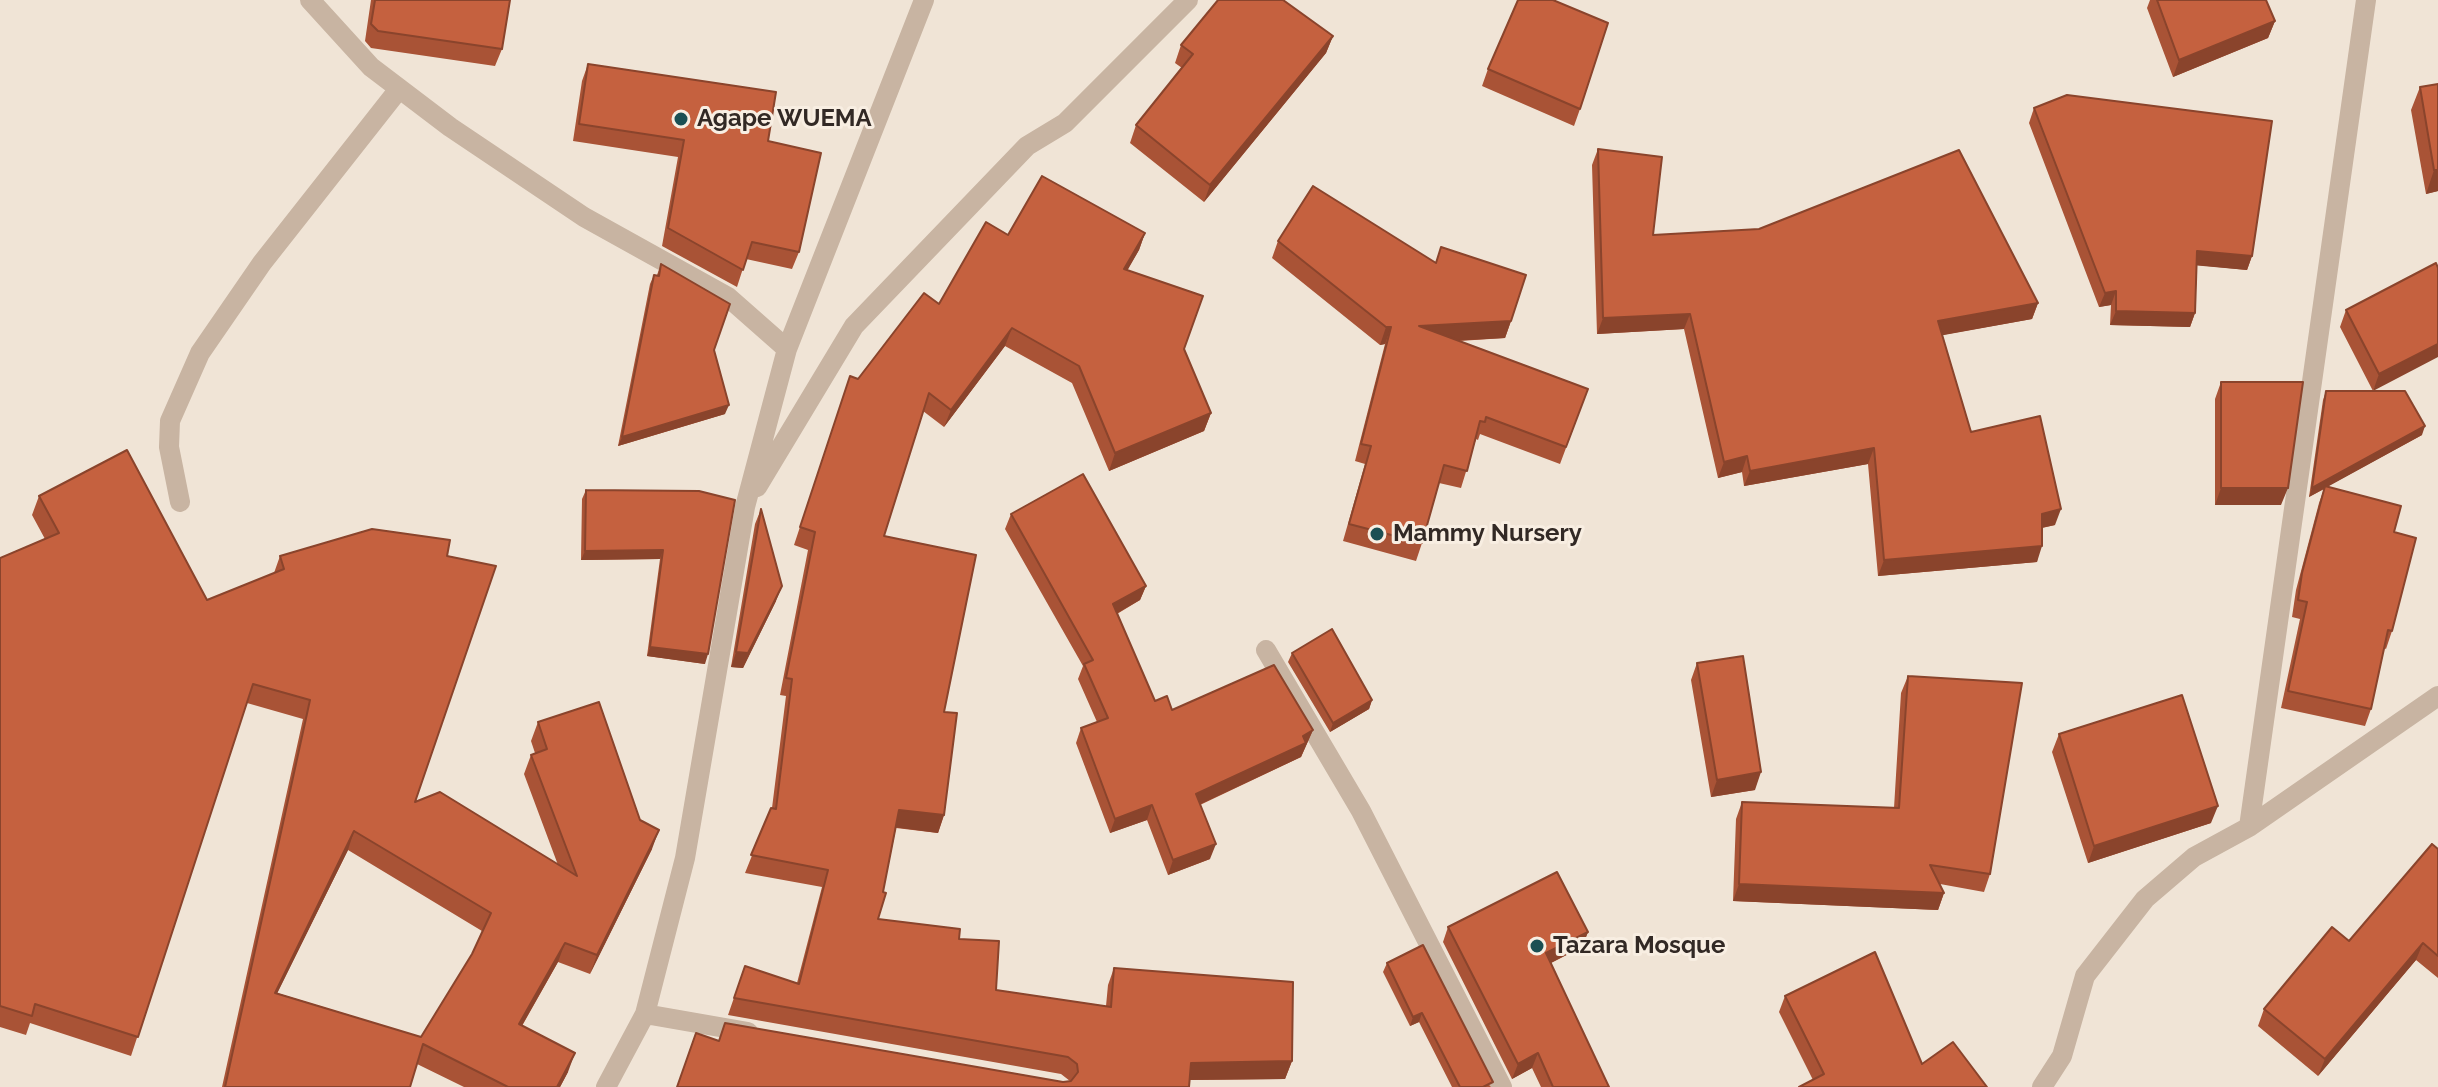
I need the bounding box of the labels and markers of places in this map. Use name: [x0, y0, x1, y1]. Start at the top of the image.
place label: Agape WUEMA: [697, 105, 872, 133]
marker: Agape WUEMA: [672, 110, 690, 128]
place label: Mammy Nursery: [1393, 520, 1582, 548]
marker: Mammy Nursery: [1368, 525, 1386, 543]
place label: Tazara Mosque: [1553, 932, 1725, 960]
marker: Tazara Mosque: [1528, 937, 1546, 955]

